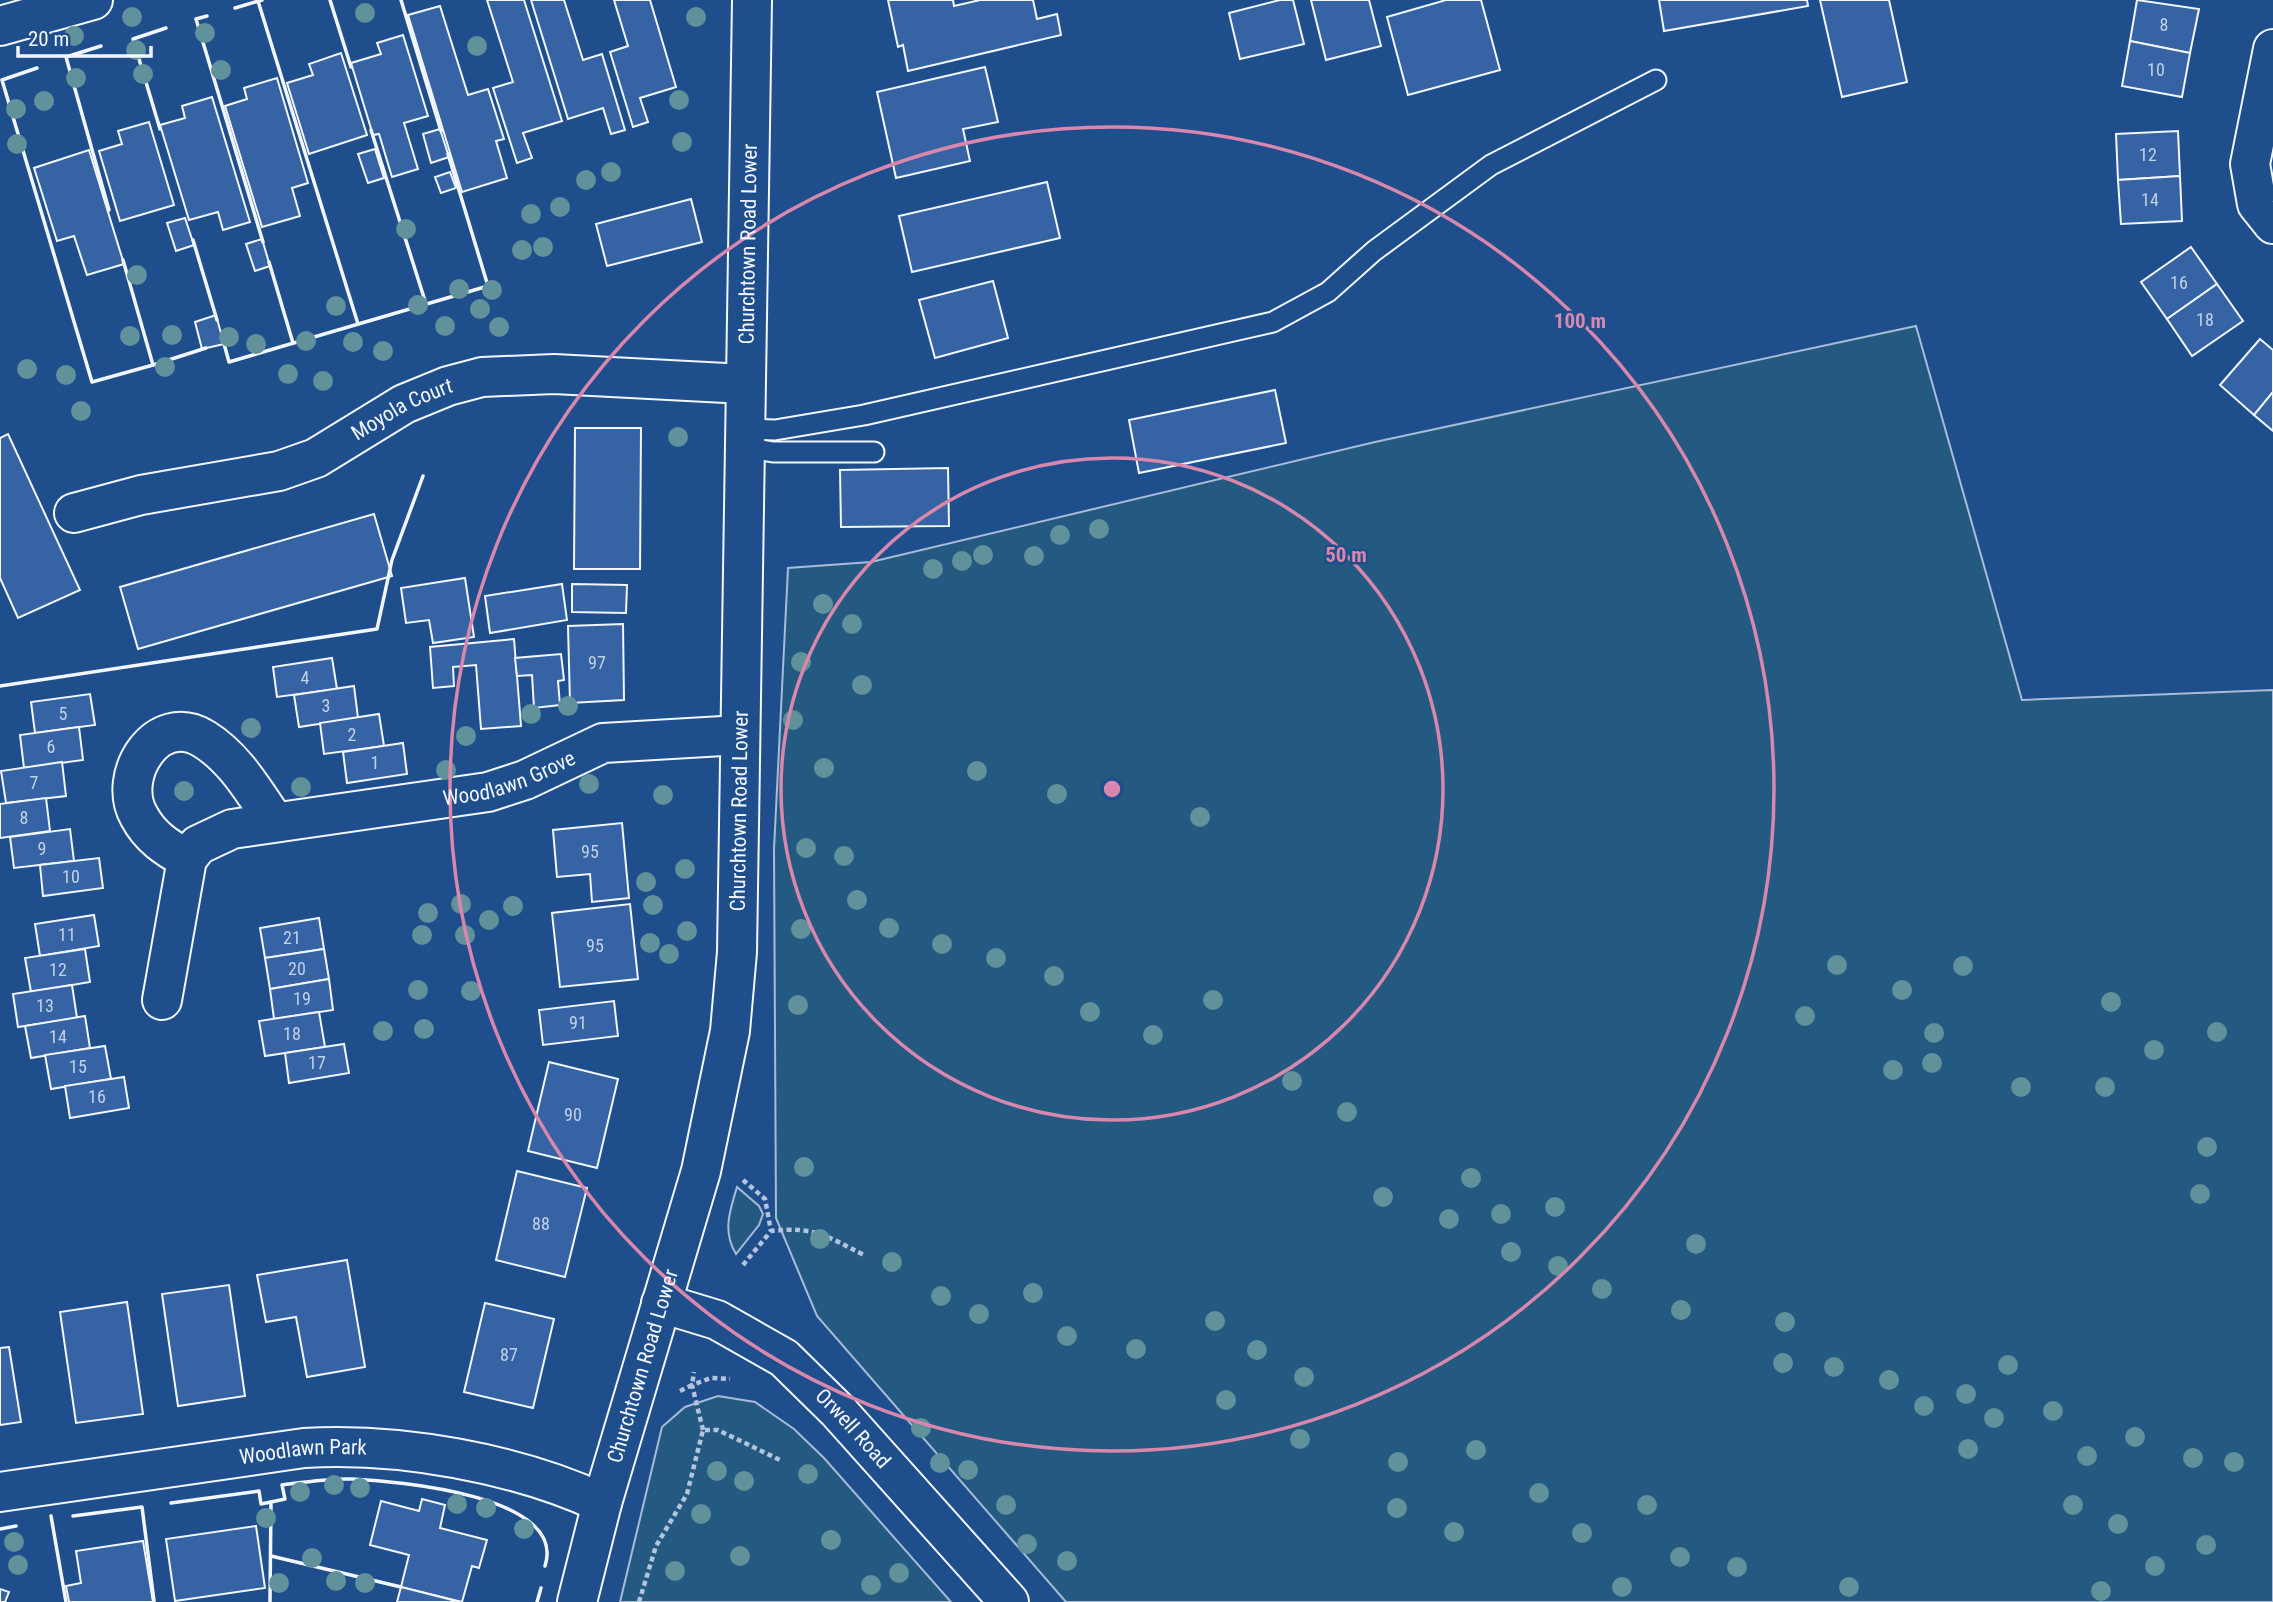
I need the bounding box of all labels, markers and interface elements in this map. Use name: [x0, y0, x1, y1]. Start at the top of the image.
scale bar: [18, 14, 150, 58]
house number: 8: [2160, 14, 2168, 35]
text: 20 m: [28, 27, 69, 51]
house number: 10: [2147, 59, 2165, 80]
street label: Churchtown Road Lower: [735, 143, 762, 345]
house number: 12: [2139, 144, 2157, 165]
house number: 14: [2141, 189, 2159, 210]
house number: 16: [2170, 272, 2188, 293]
text: 100 m: [1554, 309, 1606, 333]
house number: 18: [2196, 309, 2214, 330]
street label: Moyola Court: [347, 373, 455, 445]
text: 50 m: [1325, 543, 1367, 567]
house number: 97: [588, 652, 606, 673]
house number: 4: [301, 667, 310, 688]
house number: 3: [322, 695, 330, 716]
house number: 5: [59, 703, 68, 724]
street label: Churchtown Road Lower: [726, 710, 753, 912]
house number: 2: [348, 724, 357, 745]
house number: 6: [47, 736, 55, 757]
street label: Woodlawn Grove: [441, 746, 579, 810]
house number: 1: [371, 752, 379, 773]
house number: 7: [30, 772, 39, 793]
centre of rings: [1100, 777, 1124, 801]
house number: 8: [20, 807, 28, 828]
house number: 9: [38, 838, 46, 859]
house number: 95: [581, 841, 599, 862]
house number: 10: [62, 866, 80, 887]
house number: 11: [58, 924, 76, 945]
house number: 21: [283, 927, 301, 948]
house number: 95: [586, 935, 604, 956]
house number: 20: [288, 958, 306, 979]
house number: 12: [49, 959, 67, 980]
house number: 19: [293, 988, 311, 1009]
house number: 13: [36, 995, 54, 1016]
house number: 91: [569, 1012, 587, 1033]
house number: 18: [283, 1023, 301, 1044]
house number: 14: [49, 1026, 67, 1047]
house number: 17: [308, 1052, 326, 1073]
house number: 15: [69, 1056, 87, 1077]
house number: 16: [88, 1086, 106, 1107]
house number: 90: [564, 1104, 582, 1125]
house number: 88: [532, 1213, 550, 1234]
street label: Churchtown Road Lower: [603, 1266, 683, 1466]
house number: 87: [500, 1344, 518, 1365]
street label: Orwell Road: [810, 1384, 895, 1473]
street label: Woodlawn Park: [238, 1435, 368, 1469]

